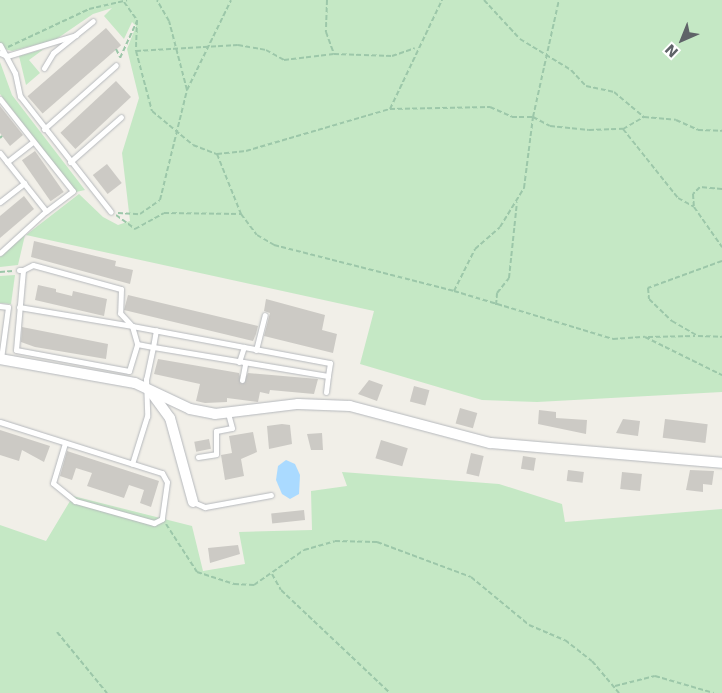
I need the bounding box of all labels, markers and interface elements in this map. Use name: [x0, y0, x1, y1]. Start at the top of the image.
north arrow: [657, 15, 707, 65]
text: N: [662, 41, 681, 61]

